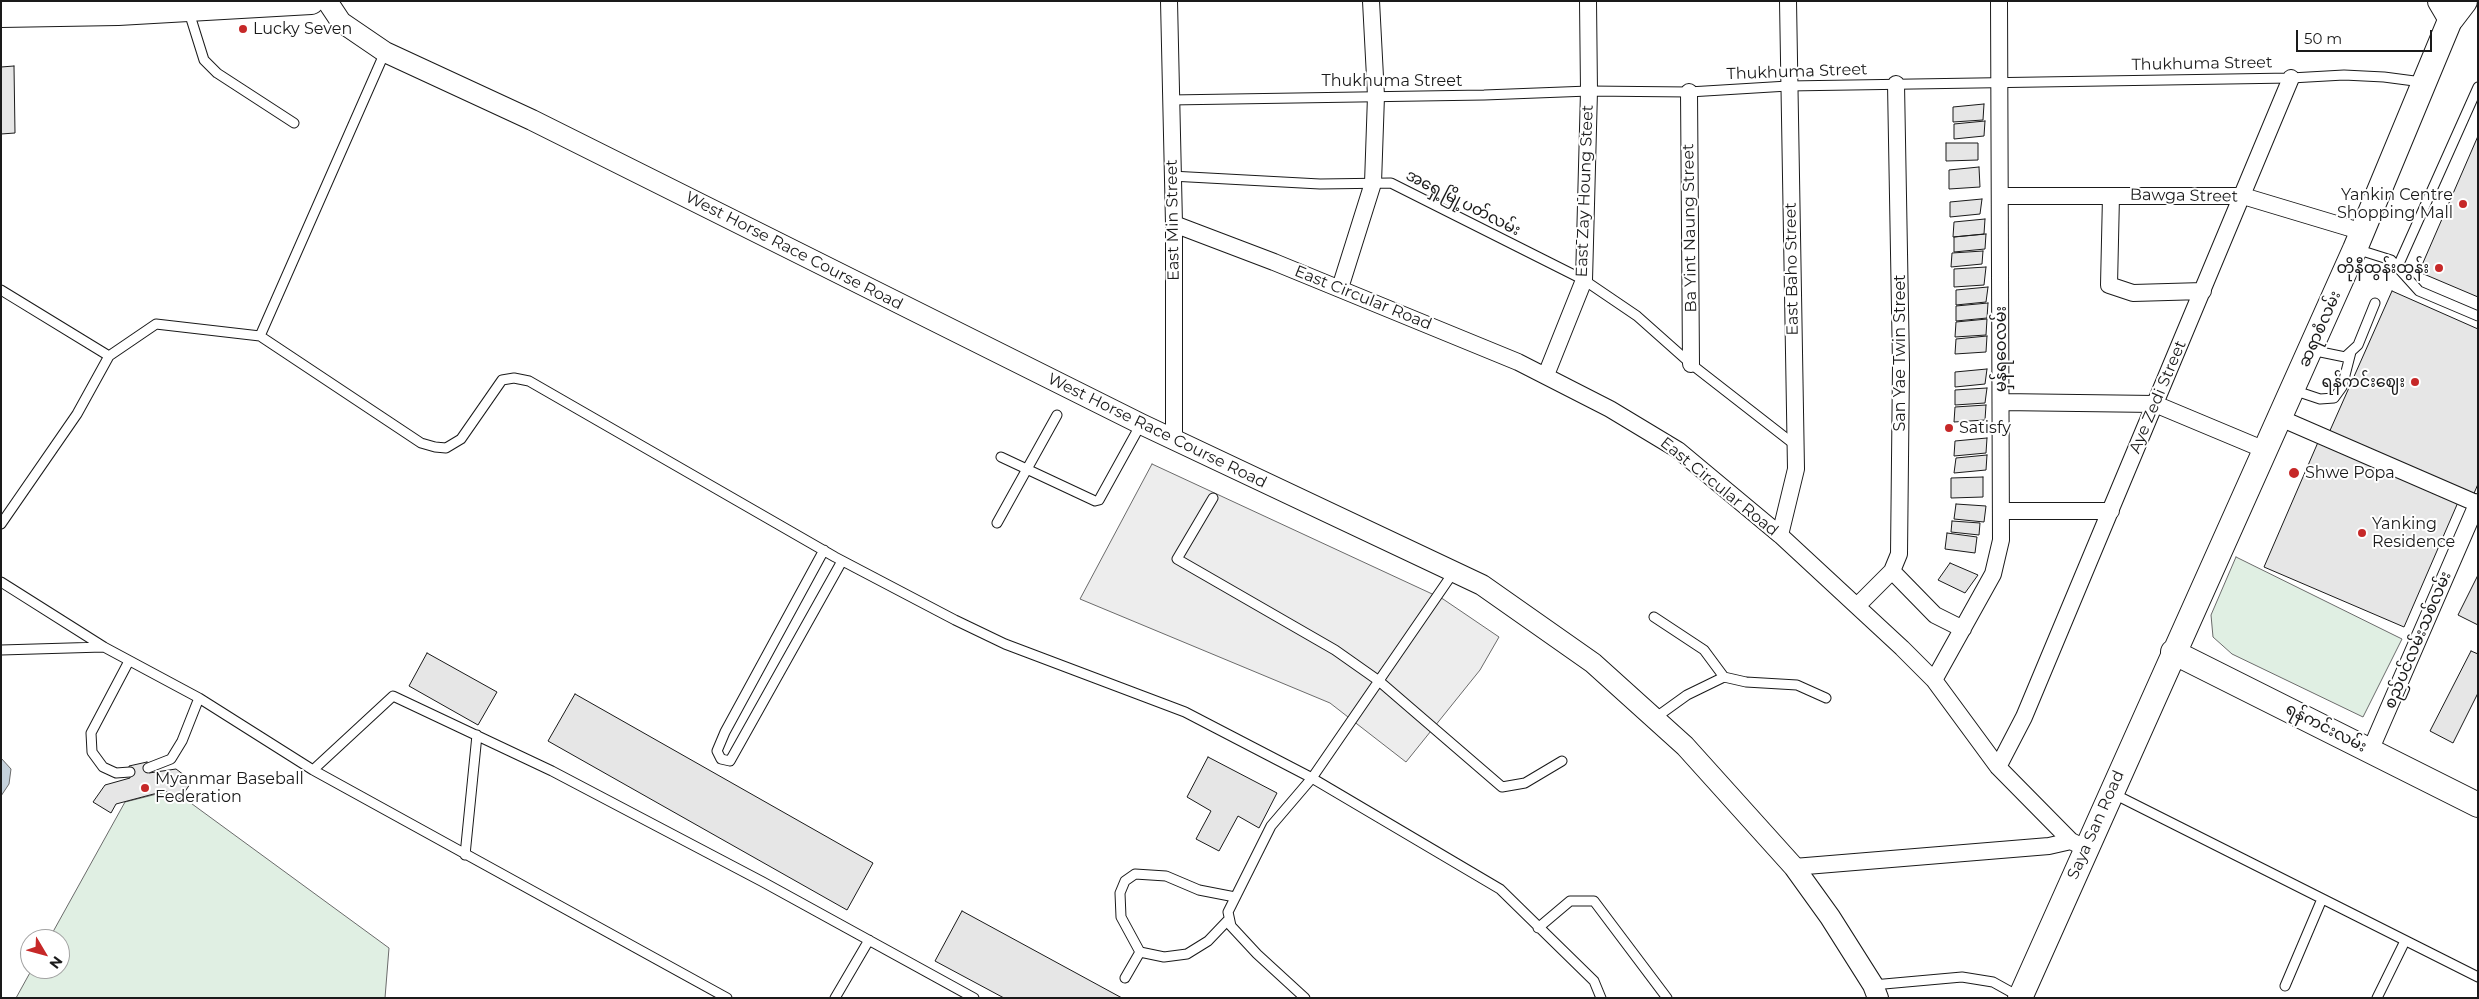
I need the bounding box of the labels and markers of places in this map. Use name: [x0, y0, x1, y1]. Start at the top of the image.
place label: Lucky Seven: [253, 19, 352, 39]
marker: Lucky Seven: [237, 23, 249, 35]
place label: Yankin Centre Shopping Mall: [2337, 185, 2453, 223]
marker: Yankin Centre Shopping Mall: [2457, 198, 2469, 210]
place label: တိုနီထွန်းထွန်း: [2337, 258, 2429, 278]
marker: တိုနီထွန်းထွန်း: [2433, 262, 2445, 274]
place label: ရန်ကင်းဈေး: [2322, 372, 2405, 392]
marker: ရန်ကင်းဈေး: [2409, 376, 2421, 388]
place label: Satisfy: [1959, 418, 2011, 438]
marker: Satisfy: [1943, 422, 1955, 434]
place label: Shwe Popa: [2305, 463, 2395, 483]
marker: Shwe Popa: [2287, 466, 2301, 480]
place label: Yanking Residence: [2372, 514, 2455, 552]
marker: Yanking Residence: [2356, 527, 2368, 539]
place label: Myanmar Baseball Federation: [155, 769, 304, 807]
marker: Myanmar Baseball Federation: [139, 782, 151, 794]

